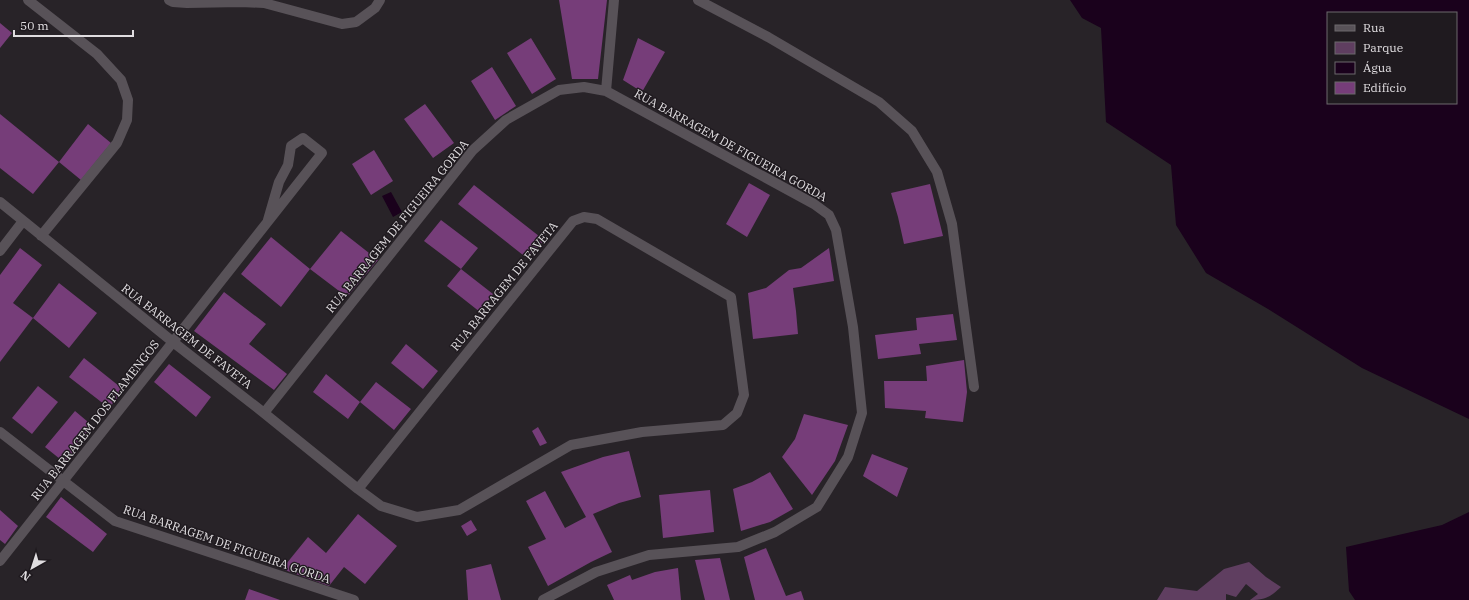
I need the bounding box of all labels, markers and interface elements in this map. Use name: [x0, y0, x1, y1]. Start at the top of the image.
scale bar: [14, 12, 133, 38]
legend: [1327, 12, 1457, 104]
text: 50 m: [20, 18, 49, 33]
text: Rua: [1363, 20, 1385, 35]
text: Parque: [1363, 40, 1403, 55]
text: Água: [1363, 60, 1392, 75]
text: Edifício: [1363, 80, 1407, 95]
street label: RUA BARRAGEM DE FIGUEIRA GORDA: [632, 86, 831, 205]
street label: RUA BARRAGEM DE FIGUEIRA GORDA: [322, 136, 472, 316]
street label: RUA BARRAGEM DE FAVETA: [447, 218, 561, 354]
street label: RUA BARRAGEM DE FAVETA: [119, 280, 256, 392]
street label: RUA BARRAGEM DOS FLAMENGOS: [28, 337, 162, 503]
street label: RUA BARRAGEM DE FIGUEIRA GORDA: [121, 501, 333, 587]
north arrow: [12, 548, 52, 588]
text: N: [18, 567, 33, 584]

